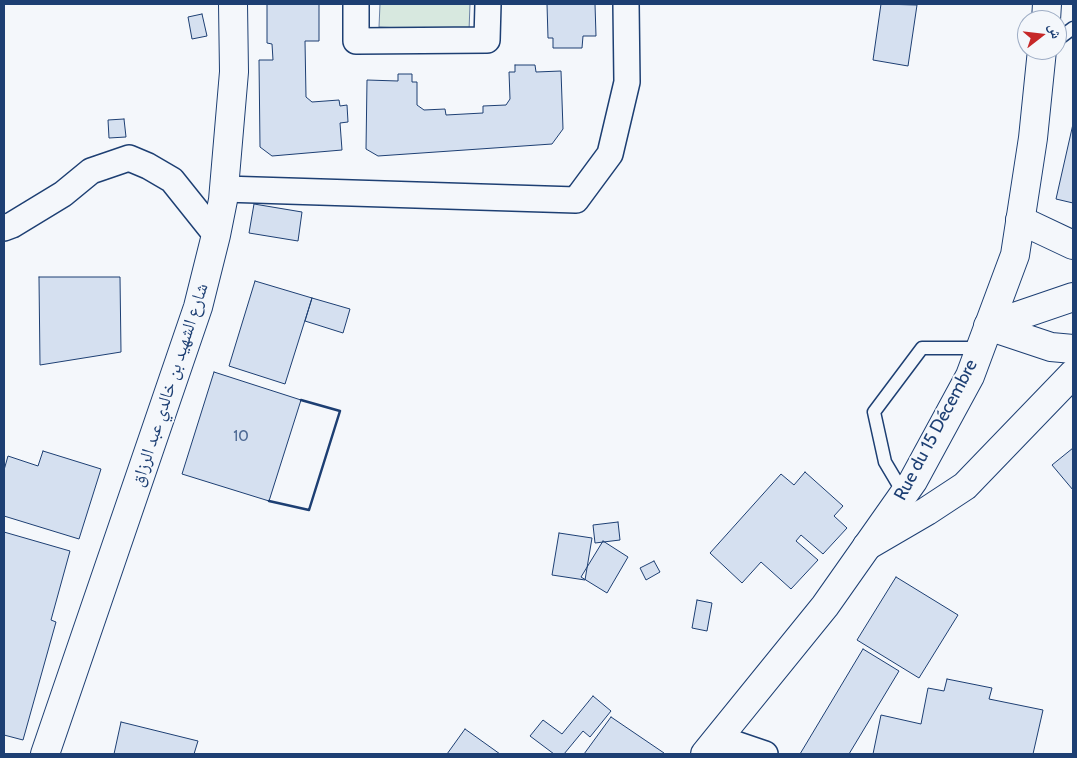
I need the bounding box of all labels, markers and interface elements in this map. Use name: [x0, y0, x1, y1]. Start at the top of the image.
north arrow: [1017, 10, 1067, 60]
text: ش: [1045, 22, 1066, 41]
street label: شارع الشهيد بن خالدي عبد الرزاق: [127, 281, 213, 489]
street label: Rue du 15 Décembre: [890, 356, 982, 504]
house number: 10: [233, 428, 249, 446]

